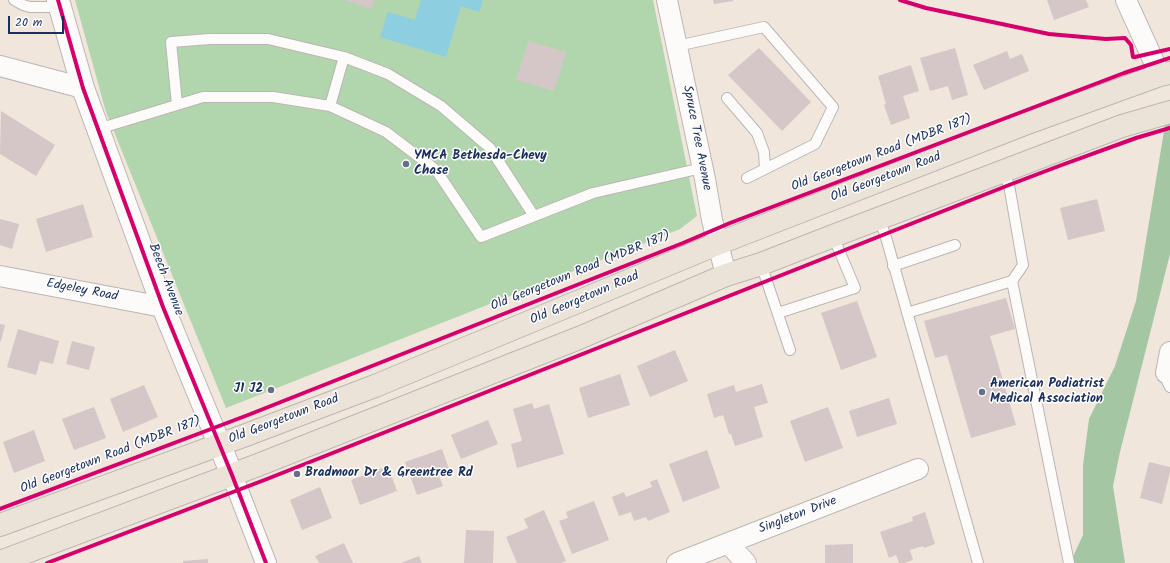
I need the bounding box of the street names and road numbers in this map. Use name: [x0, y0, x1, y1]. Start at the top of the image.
street label: Spruce Tree Avenue: [678, 84, 714, 192]
street label: Old Georgetown Road (MDBR 187): [789, 112, 975, 196]
street label: Old Georgetown Road: [829, 150, 943, 206]
street label: Old Georgetown Road (MDBR 187): [489, 229, 673, 315]
street label: Beech Avenue: [144, 242, 186, 318]
street label: Old Georgetown Road: [528, 269, 642, 329]
street label: Edgeley Road: [45, 276, 119, 306]
street label: Old Georgetown Road: [227, 392, 341, 448]
street label: Old Georgetown Road (MDBR 187): [18, 414, 204, 498]
street label: Singleton Drive: [757, 494, 839, 538]

